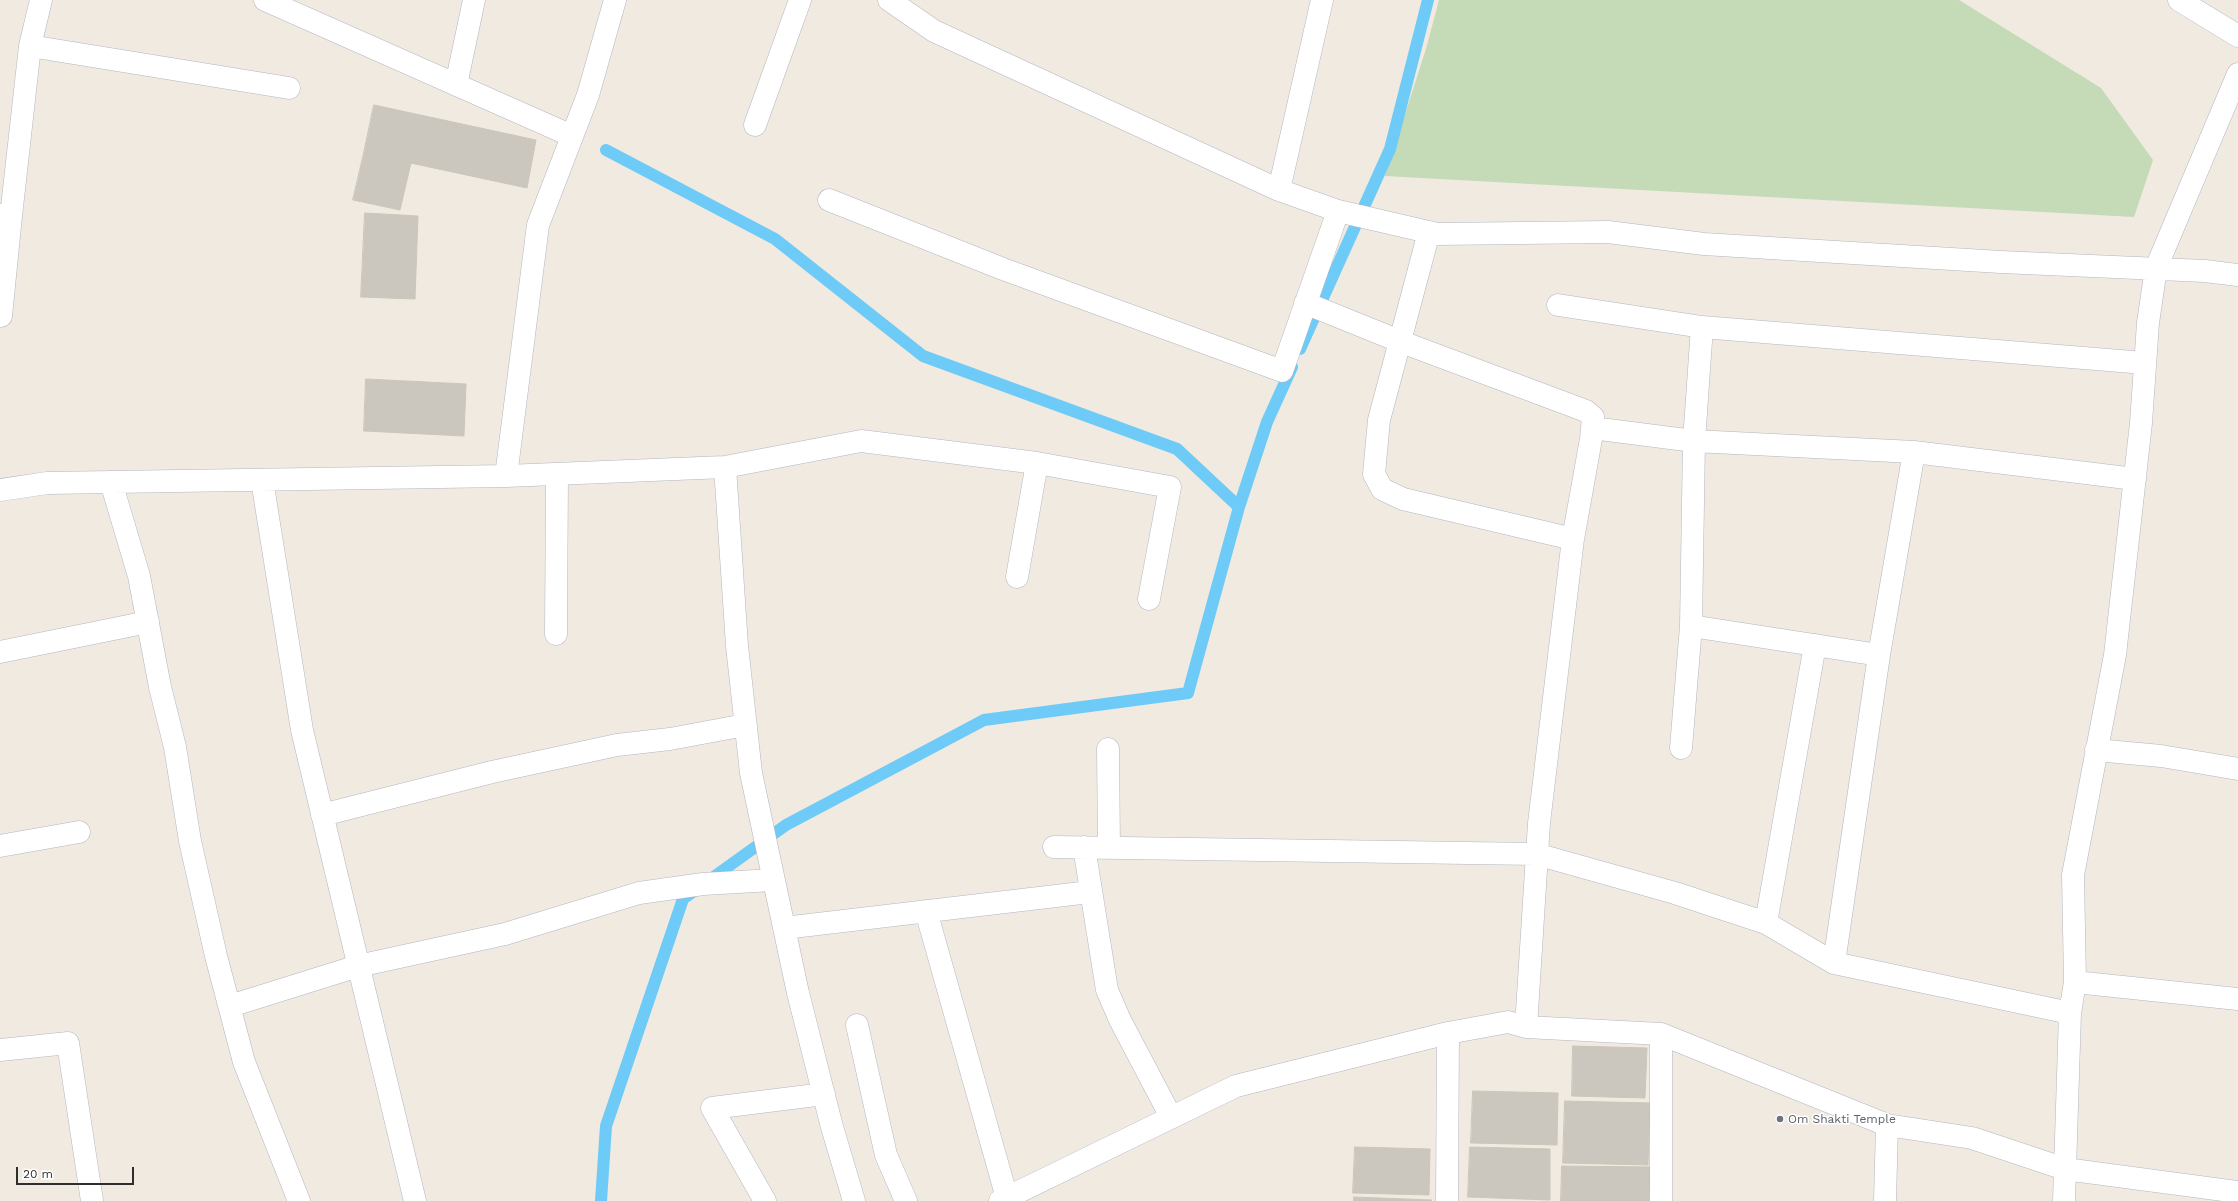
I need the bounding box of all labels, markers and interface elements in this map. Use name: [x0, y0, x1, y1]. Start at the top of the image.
place label: Om Shakti Temple: [1788, 1112, 1896, 1126]
marker: Om Shakti Temple: [1775, 1114, 1785, 1124]
scale bar: [18, 1159, 136, 1185]
text: 20 m: [23, 1167, 53, 1181]

